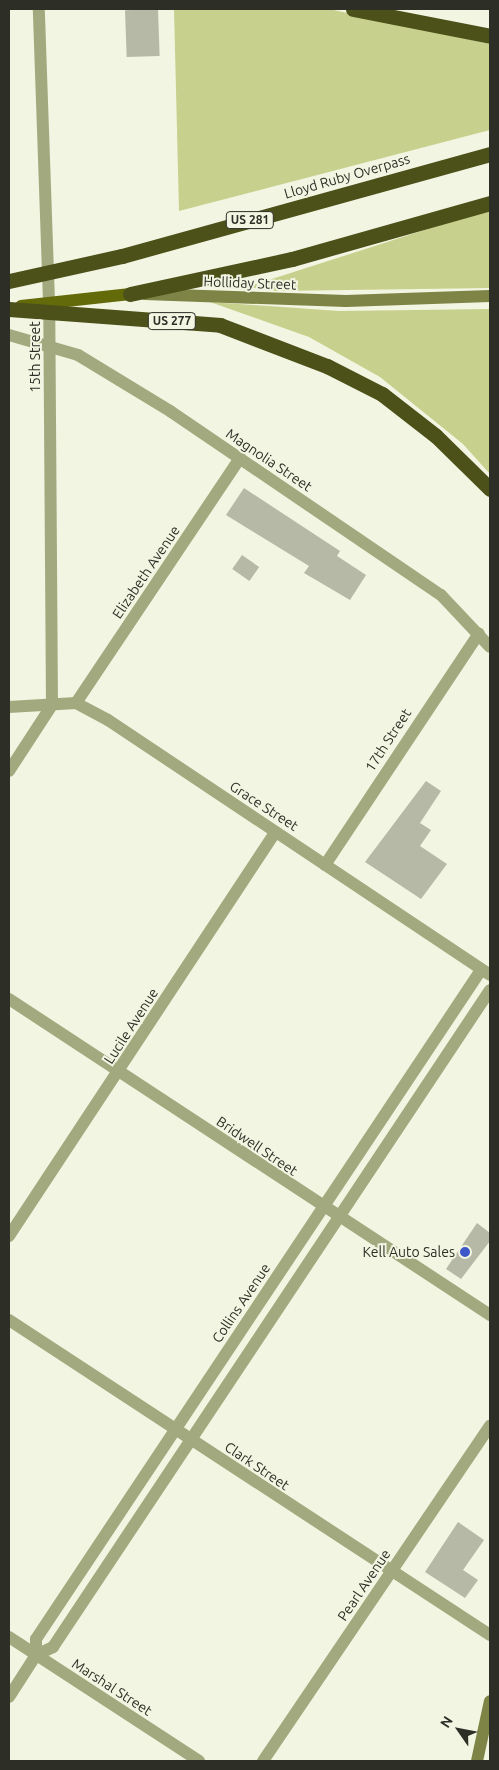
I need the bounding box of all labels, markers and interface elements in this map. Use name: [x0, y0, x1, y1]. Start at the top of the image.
street label: Lloyd Ruby Overpass: [282, 150, 412, 202]
road number: US 281: [225, 210, 275, 230]
street label: Holliday Street: [203, 273, 297, 293]
road number: US 277: [147, 312, 197, 331]
street label: 15th Street: [27, 321, 43, 393]
street label: Magnolia Street: [223, 425, 315, 495]
street label: Elizabeth Avenue: [109, 522, 183, 622]
street label: 17th Street: [361, 705, 415, 775]
street label: Grace Street: [227, 778, 301, 834]
street label: Lucile Avenue: [100, 985, 162, 1067]
street label: Bridwell Street: [213, 1113, 301, 1179]
place label: Kell Auto Sales: [362, 1244, 455, 1260]
marker: Kell Auto Sales: [459, 1246, 471, 1258]
street label: Collins Avenue: [208, 1260, 274, 1346]
street label: Clark Street: [222, 1438, 292, 1494]
street label: Pearl Avenue: [334, 1546, 394, 1624]
street label: Marshal Street: [69, 1655, 155, 1719]
north arrow: [434, 1705, 484, 1755]
text: N: [437, 1713, 456, 1731]

